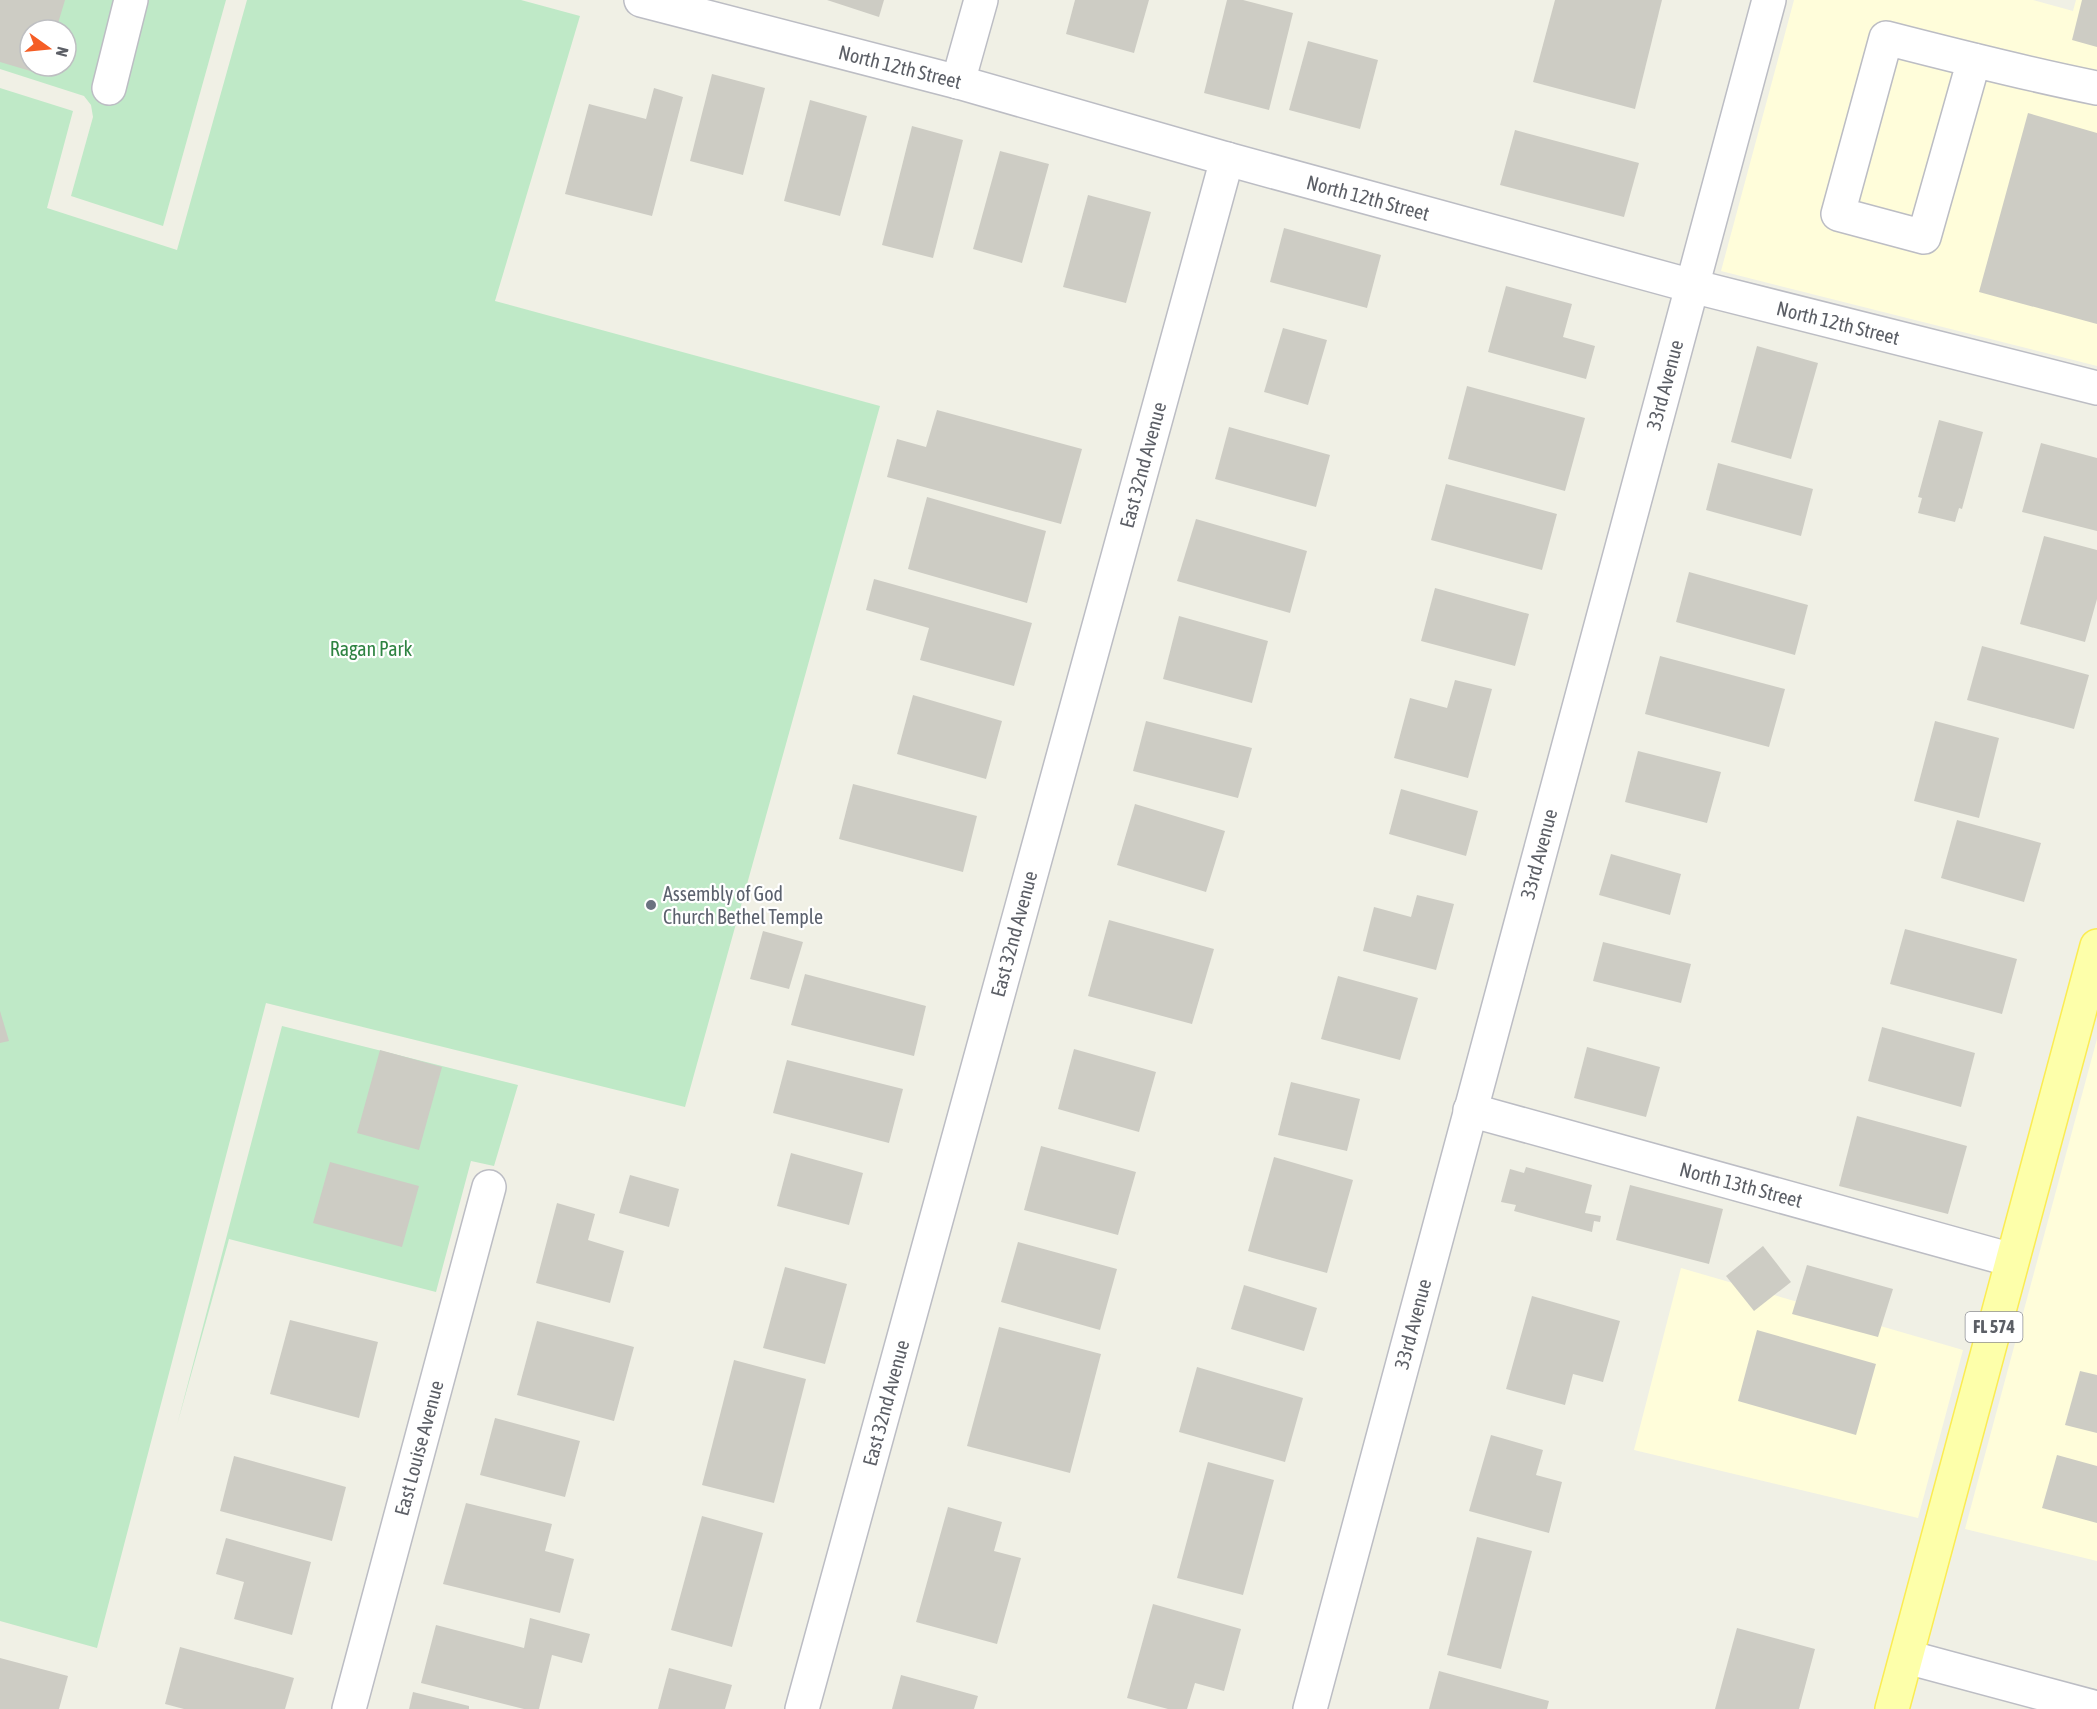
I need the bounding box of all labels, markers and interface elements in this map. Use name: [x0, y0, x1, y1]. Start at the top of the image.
north arrow: [18, 18, 78, 78]
street label: North 12th Street: [836, 40, 964, 93]
text: N: [53, 45, 72, 59]
street label: North 12th Street: [1304, 170, 1432, 225]
street label: North 12th Street: [1774, 296, 1902, 349]
street label: 33rd Avenue: [1641, 337, 1688, 432]
street label: East 32nd Avenue: [1115, 399, 1170, 530]
park label: Ragan Park: [330, 637, 413, 660]
street label: 33rd Avenue: [1515, 806, 1562, 901]
street label: East 32nd Avenue: [986, 868, 1041, 999]
place label: Assembly of God Church Bethel Temple: [663, 882, 823, 928]
marker: Assembly of God Church Bethel Temple: [644, 898, 658, 912]
street label: North 13th Street: [1677, 1157, 1805, 1212]
street label: 33rd Avenue: [1389, 1276, 1436, 1371]
road number: FL 574: [1966, 1312, 2022, 1342]
street label: East 32nd Avenue: [858, 1337, 913, 1468]
street label: East Louise Avenue: [389, 1378, 448, 1518]

